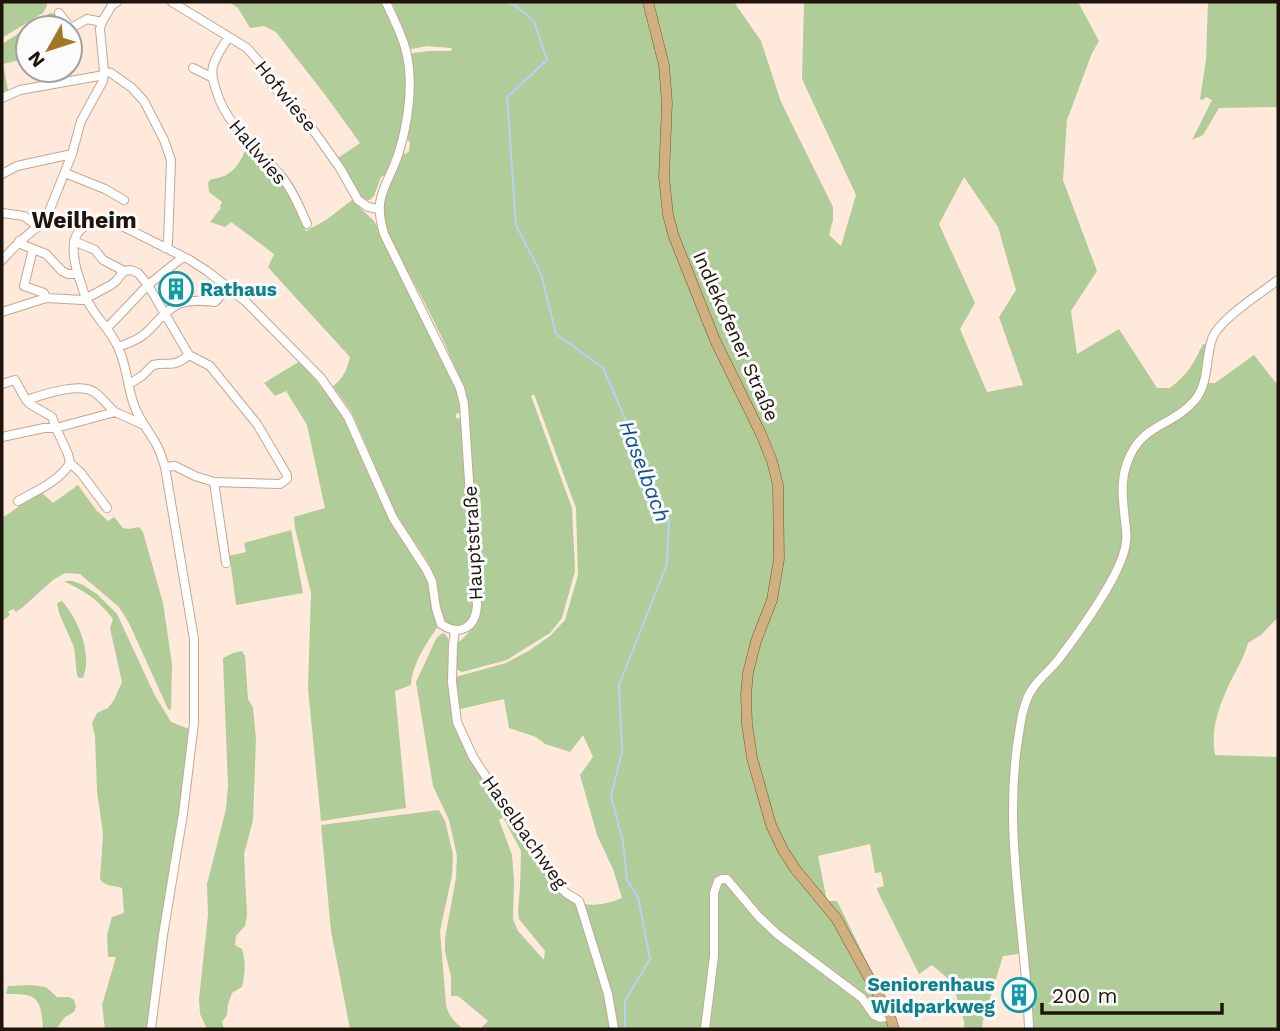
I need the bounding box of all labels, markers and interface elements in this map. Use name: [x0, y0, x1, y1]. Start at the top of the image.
north arrow: [14, 14, 84, 84]
text: N: [23, 47, 50, 72]
street label: Hofwiese: [250, 56, 322, 136]
street label: Hallwies: [224, 115, 292, 189]
district label: Weilheim: [31, 207, 137, 234]
street label: Indlekofener Straße: [688, 248, 784, 424]
building icon: Rathaus: [157, 270, 195, 308]
place label: Rathaus: [200, 278, 277, 301]
water label: Haselbach: [614, 417, 676, 525]
street label: Hauptstraße: [459, 485, 487, 601]
street label: Haselbachweg: [477, 771, 573, 894]
scale bar: [1042, 972, 1222, 1016]
place label: Seniorenhaus Wildparkweg: [868, 973, 995, 1018]
building icon: Seniorenhaus Wildparkweg: [1000, 976, 1038, 1014]
text: 200 m: [1052, 983, 1118, 1008]

